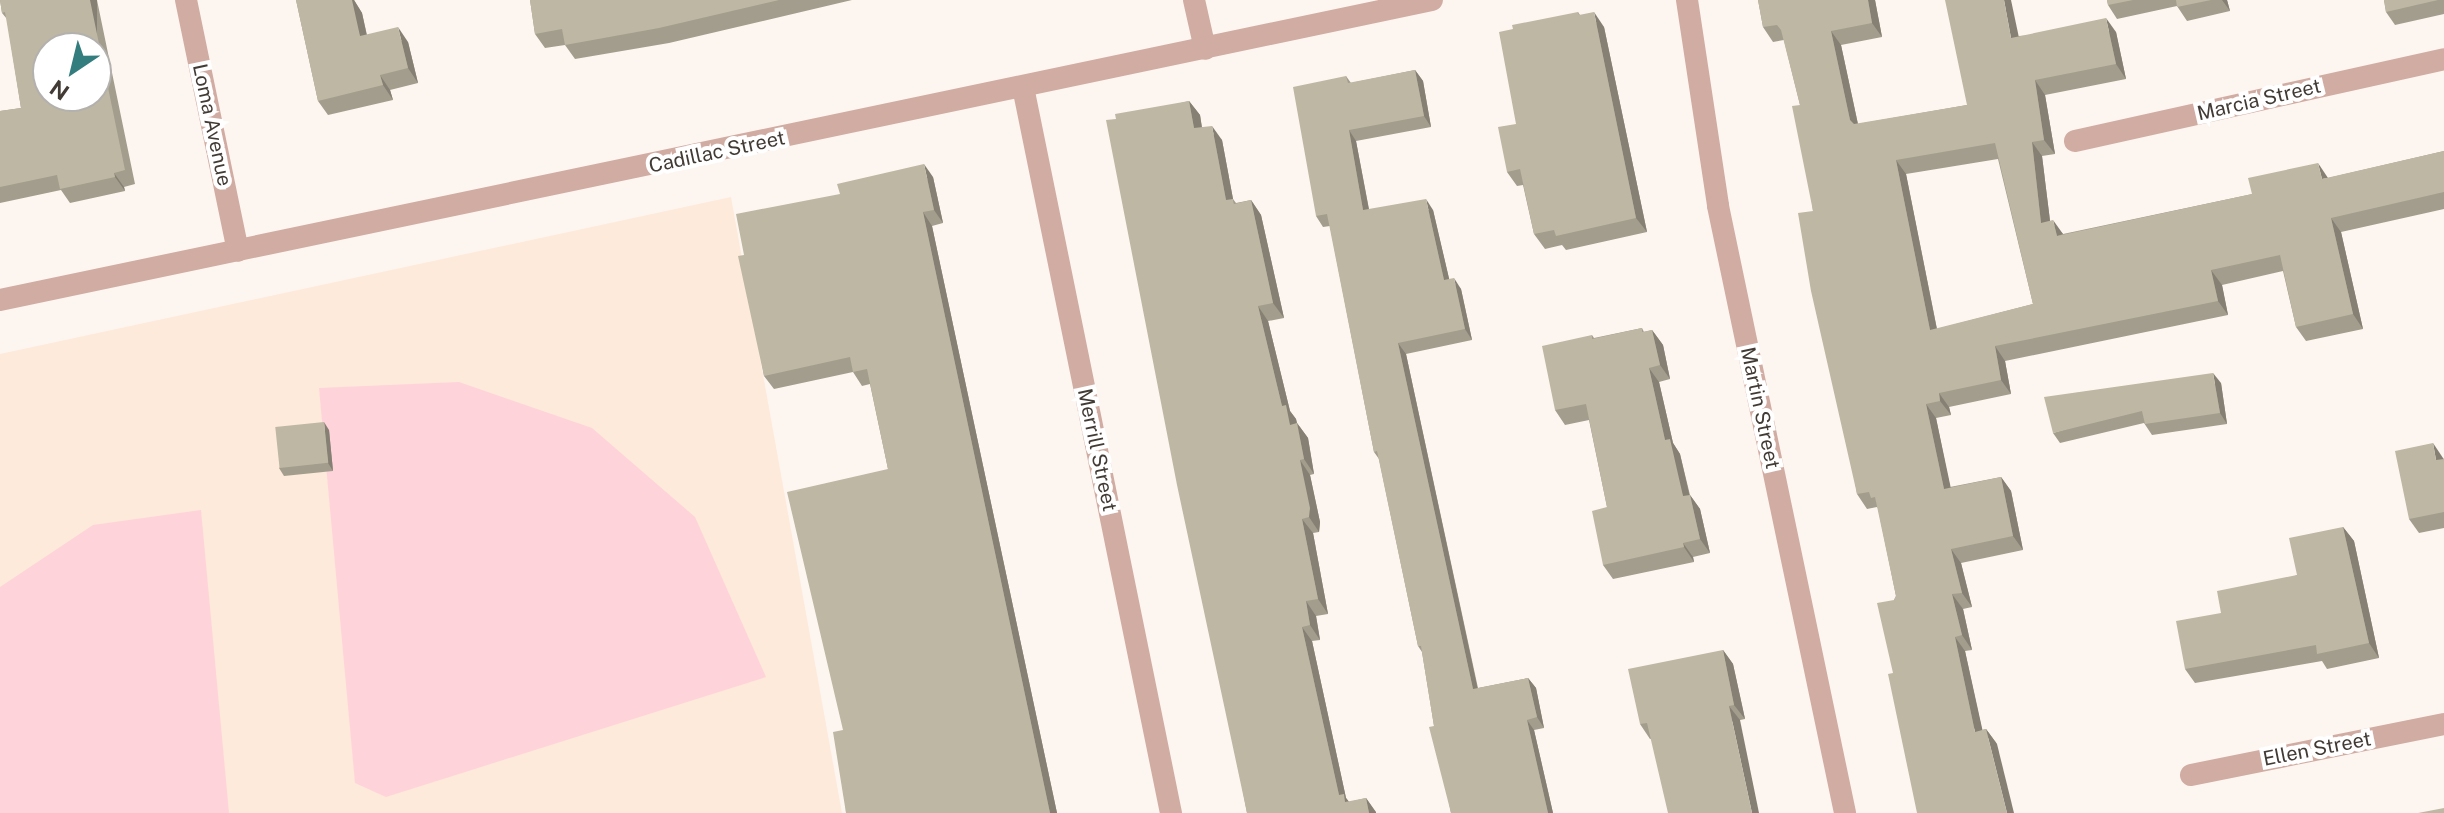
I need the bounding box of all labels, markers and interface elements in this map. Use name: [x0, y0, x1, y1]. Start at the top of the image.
north arrow: [32, 32, 112, 112]
street label: Loma Avenue: [187, 62, 237, 188]
text: N: [45, 74, 74, 106]
street label: Marcia Street: [2195, 74, 2323, 126]
street label: Cadillac Street: [647, 126, 787, 178]
street label: Martin Street: [1735, 345, 1785, 471]
street label: Merrill Street: [1072, 387, 1122, 513]
street label: Ellen Street: [2261, 727, 2373, 771]

